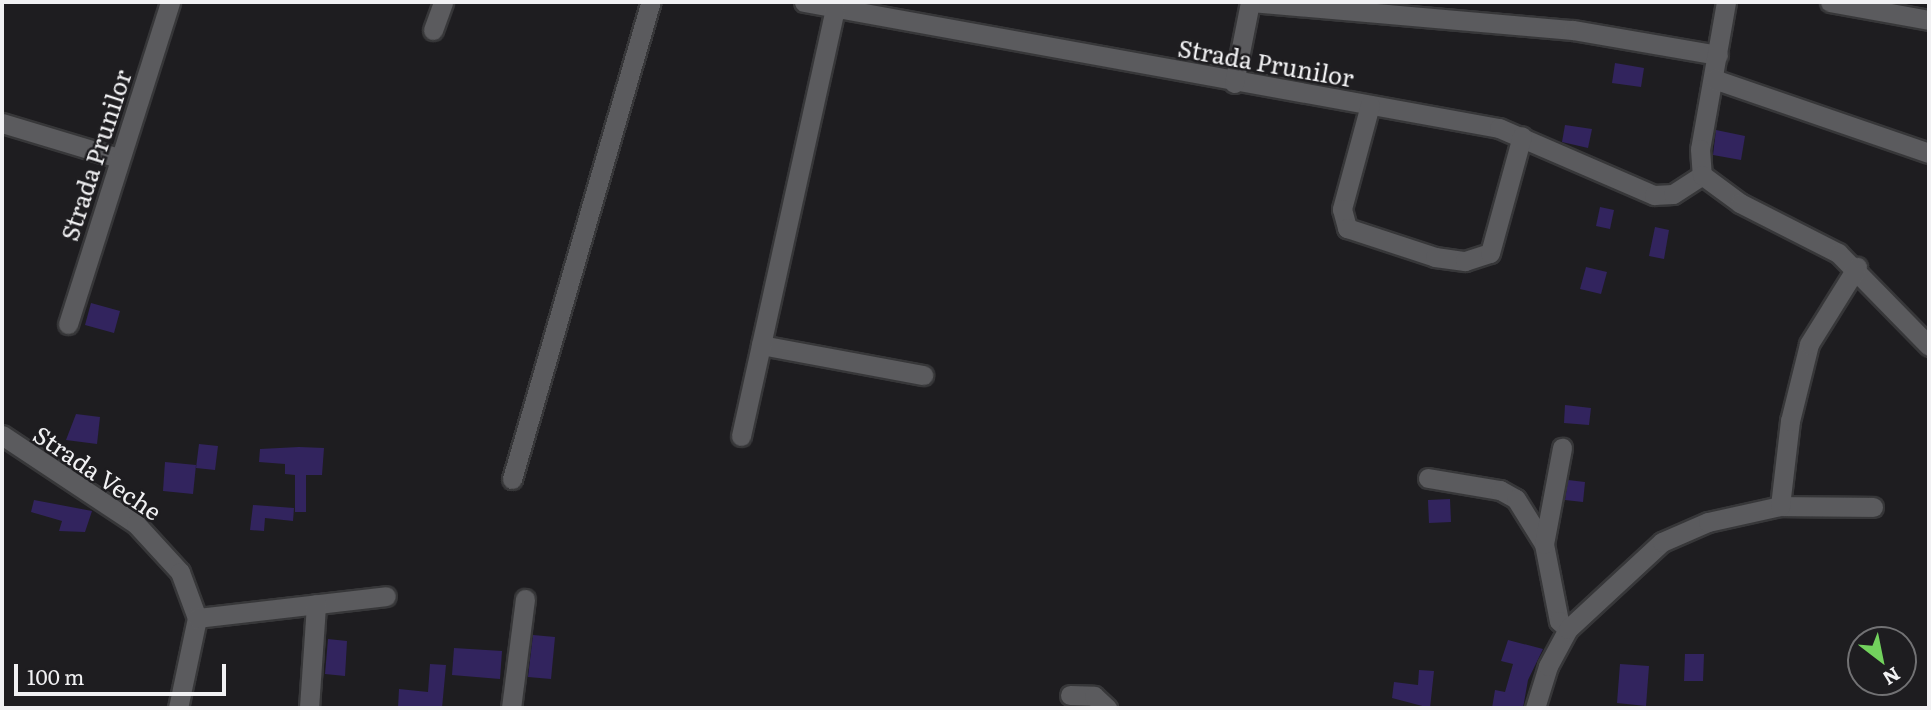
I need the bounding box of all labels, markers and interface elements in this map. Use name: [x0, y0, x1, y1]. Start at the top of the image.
street label: Strada Prunilor: [1176, 32, 1356, 92]
street label: Strada Prunilor: [54, 66, 136, 244]
street label: Strada Veche: [29, 419, 167, 525]
north arrow: [1847, 626, 1917, 696]
scale bar: [18, 650, 229, 694]
text: 100 m: [27, 660, 84, 691]
text: N: [1878, 661, 1906, 693]

